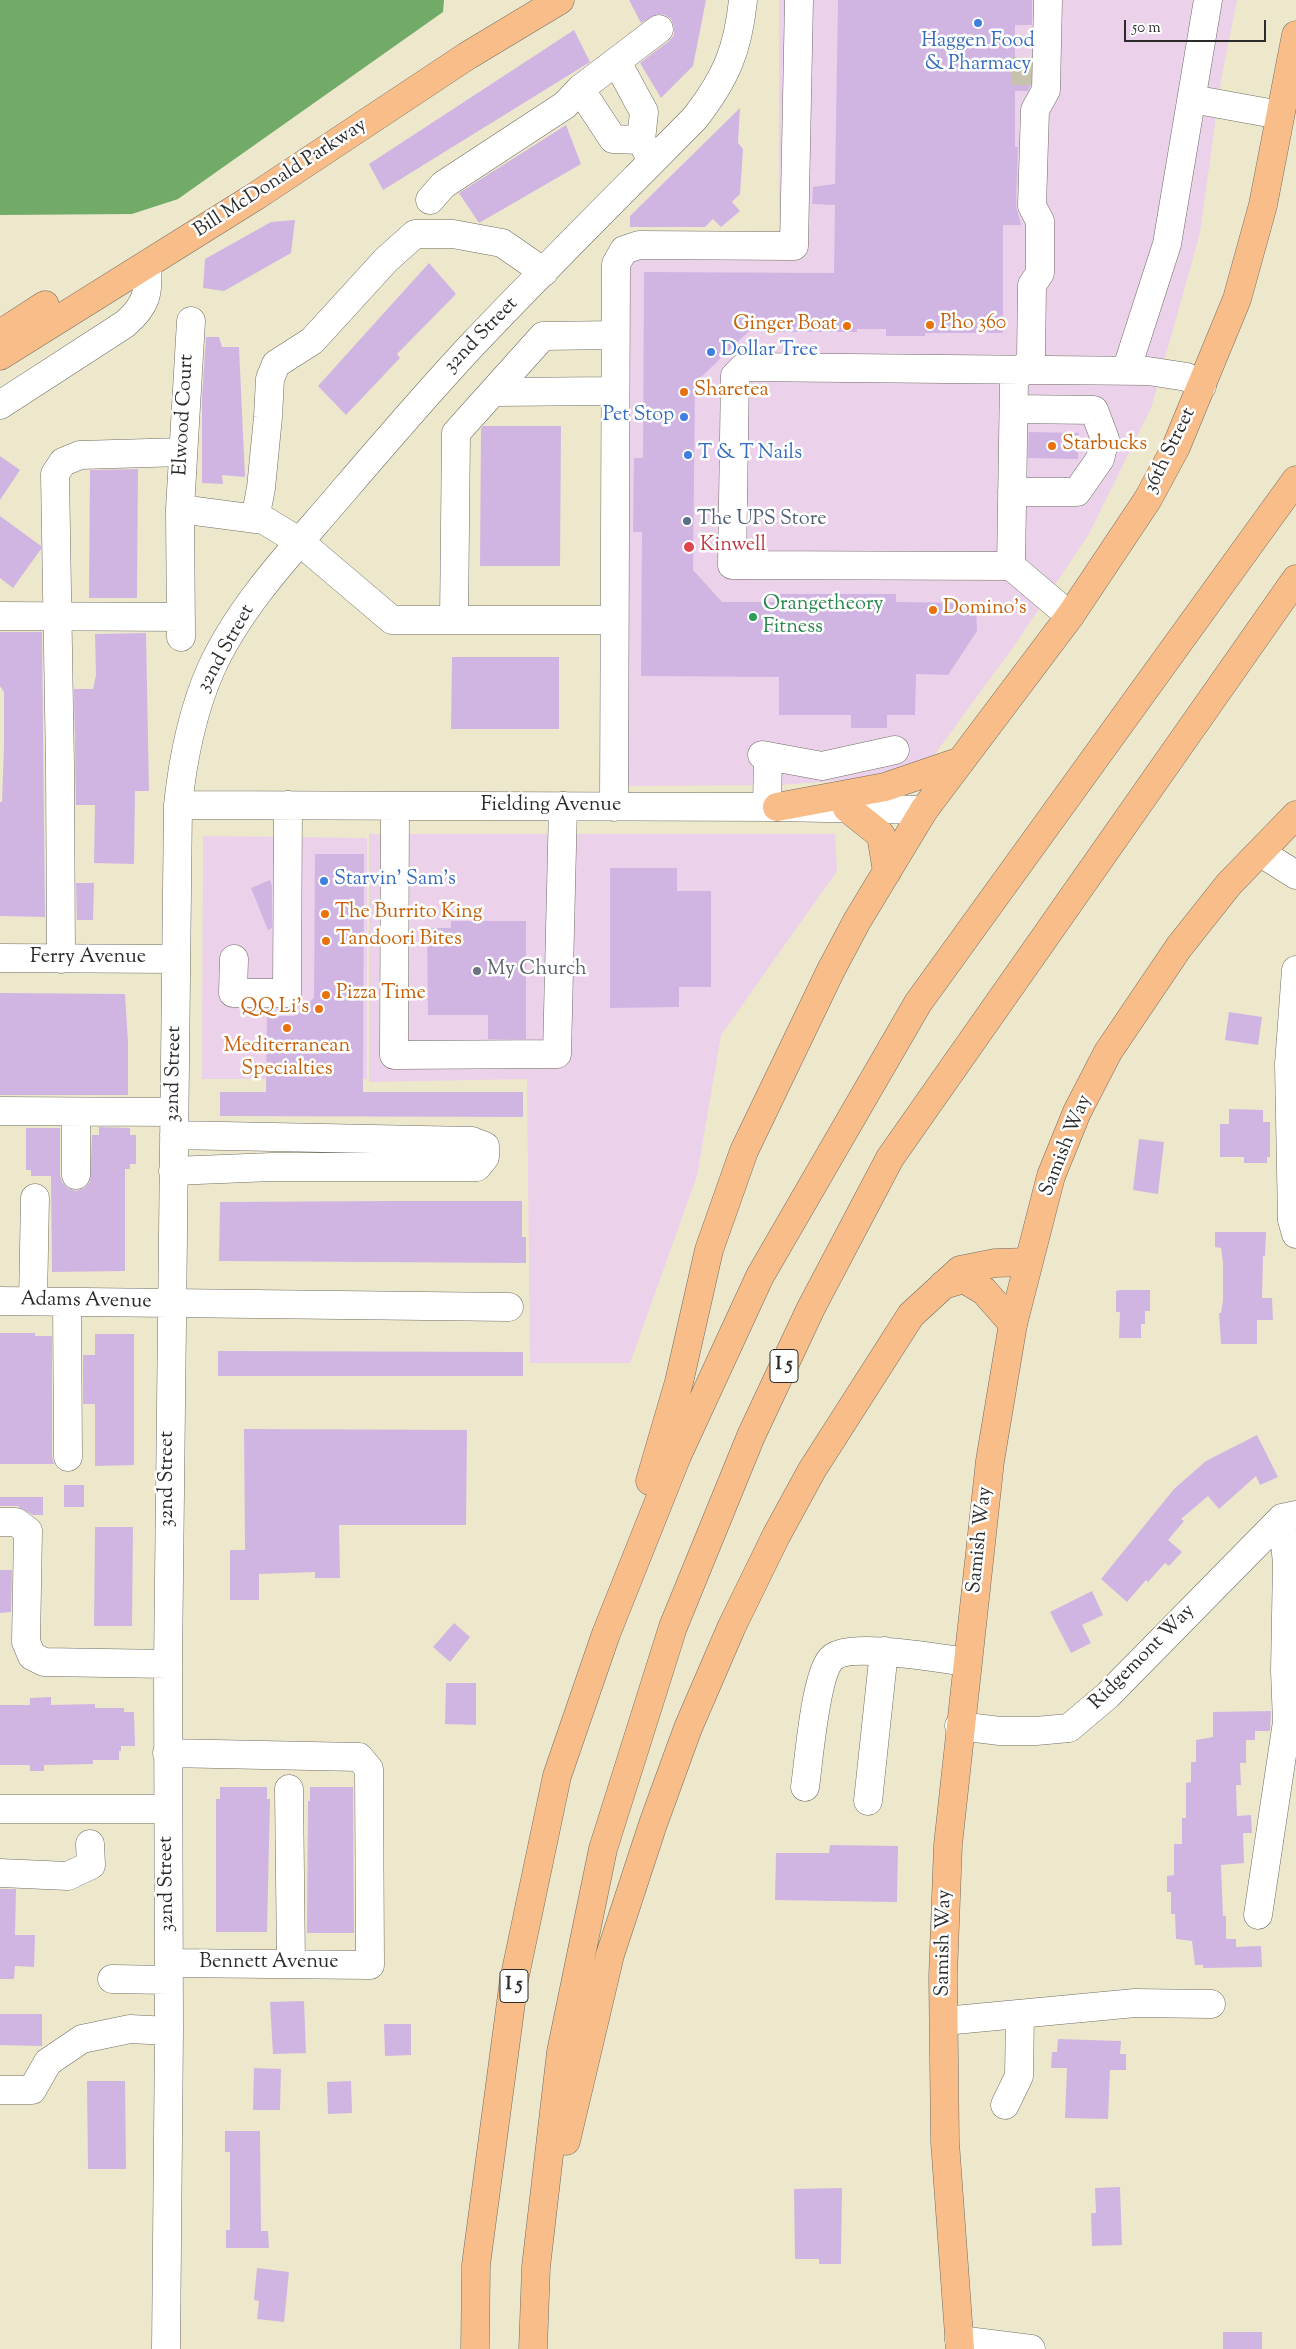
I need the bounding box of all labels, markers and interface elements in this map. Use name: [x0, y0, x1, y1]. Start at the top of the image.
scale bar: [1126, 10, 1268, 42]
marker: Haggen Food & Pharmacy: [972, 17, 984, 29]
text: 50 m: [1132, 18, 1161, 39]
place label: Haggen Food & Pharmacy: [921, 31, 1035, 78]
street label: Bill McDonald Parkway: [190, 114, 372, 244]
street label: 32nd Street: [440, 293, 524, 379]
place label: Pho 360: [940, 313, 1006, 337]
place label: Ginger Boat: [733, 314, 837, 338]
marker: Pho 360: [924, 319, 936, 331]
marker: Ginger Boat: [841, 320, 853, 332]
place label: Dollar Tree: [721, 340, 818, 364]
marker: Dollar Tree: [705, 346, 717, 358]
street label: Elwood Court: [170, 354, 200, 476]
place label: Sharetea: [694, 380, 769, 404]
marker: Sharetea: [678, 386, 690, 398]
street label: 36th Street: [1140, 404, 1202, 498]
place label: Pet Stop: [603, 405, 674, 429]
marker: Pet Stop: [678, 411, 690, 423]
place label: Starbucks: [1062, 434, 1147, 458]
marker: Starbucks: [1046, 440, 1058, 452]
place label: T & T Nails: [698, 443, 802, 467]
marker: T & T Nails: [682, 449, 694, 461]
place label: The UPS Store: [697, 509, 826, 533]
marker: The UPS Store: [681, 515, 693, 527]
place label: Kinwell: [700, 535, 766, 559]
marker: Kinwell: [682, 540, 696, 554]
place label: Orangetheory Fitness: [763, 594, 883, 641]
place label: Domino's: [943, 598, 1027, 622]
street label: 32nd Street: [193, 601, 261, 697]
marker: Domino's: [927, 604, 939, 616]
marker: Orangetheory Fitness: [747, 611, 759, 623]
street label: Fielding Avenue: [481, 795, 621, 819]
place label: Starvin' Sam's: [334, 869, 456, 893]
marker: Starvin' Sam's: [318, 875, 330, 887]
place label: The Burrito King: [335, 902, 482, 926]
marker: The Burrito King: [319, 908, 331, 920]
place label: Tandoori Bites: [336, 929, 462, 953]
marker: Tandoori Bites: [320, 935, 332, 947]
street label: Ferry Avenue: [30, 947, 146, 971]
place label: My Church: [487, 959, 587, 983]
marker: My Church: [471, 965, 483, 977]
place label: Pizza Time: [336, 983, 426, 1007]
marker: Pizza Time: [320, 989, 332, 1001]
place label: QQ Li's: [240, 997, 309, 1021]
marker: QQ Li's: [313, 1003, 325, 1015]
marker: Mediterranean Specialties: [281, 1022, 293, 1034]
street label: 32nd Street: [162, 1026, 188, 1122]
place label: Mediterranean Specialties: [224, 1036, 350, 1083]
street label: Samish Way: [1036, 1092, 1098, 1200]
street label: Adams Avenue: [20, 1289, 152, 1315]
road number: I 5: [770, 1350, 798, 1382]
street label: 32nd Street: [157, 1431, 181, 1527]
street label: Samish Way: [963, 1485, 999, 1595]
street label: Ridgemont Way: [1085, 1600, 1201, 1716]
street label: 32nd Street: [155, 1836, 181, 1932]
street label: Samish Way: [932, 1889, 958, 1997]
street label: Bennett Avenue: [199, 1952, 339, 1976]
road number: I 5: [500, 1970, 528, 2002]

